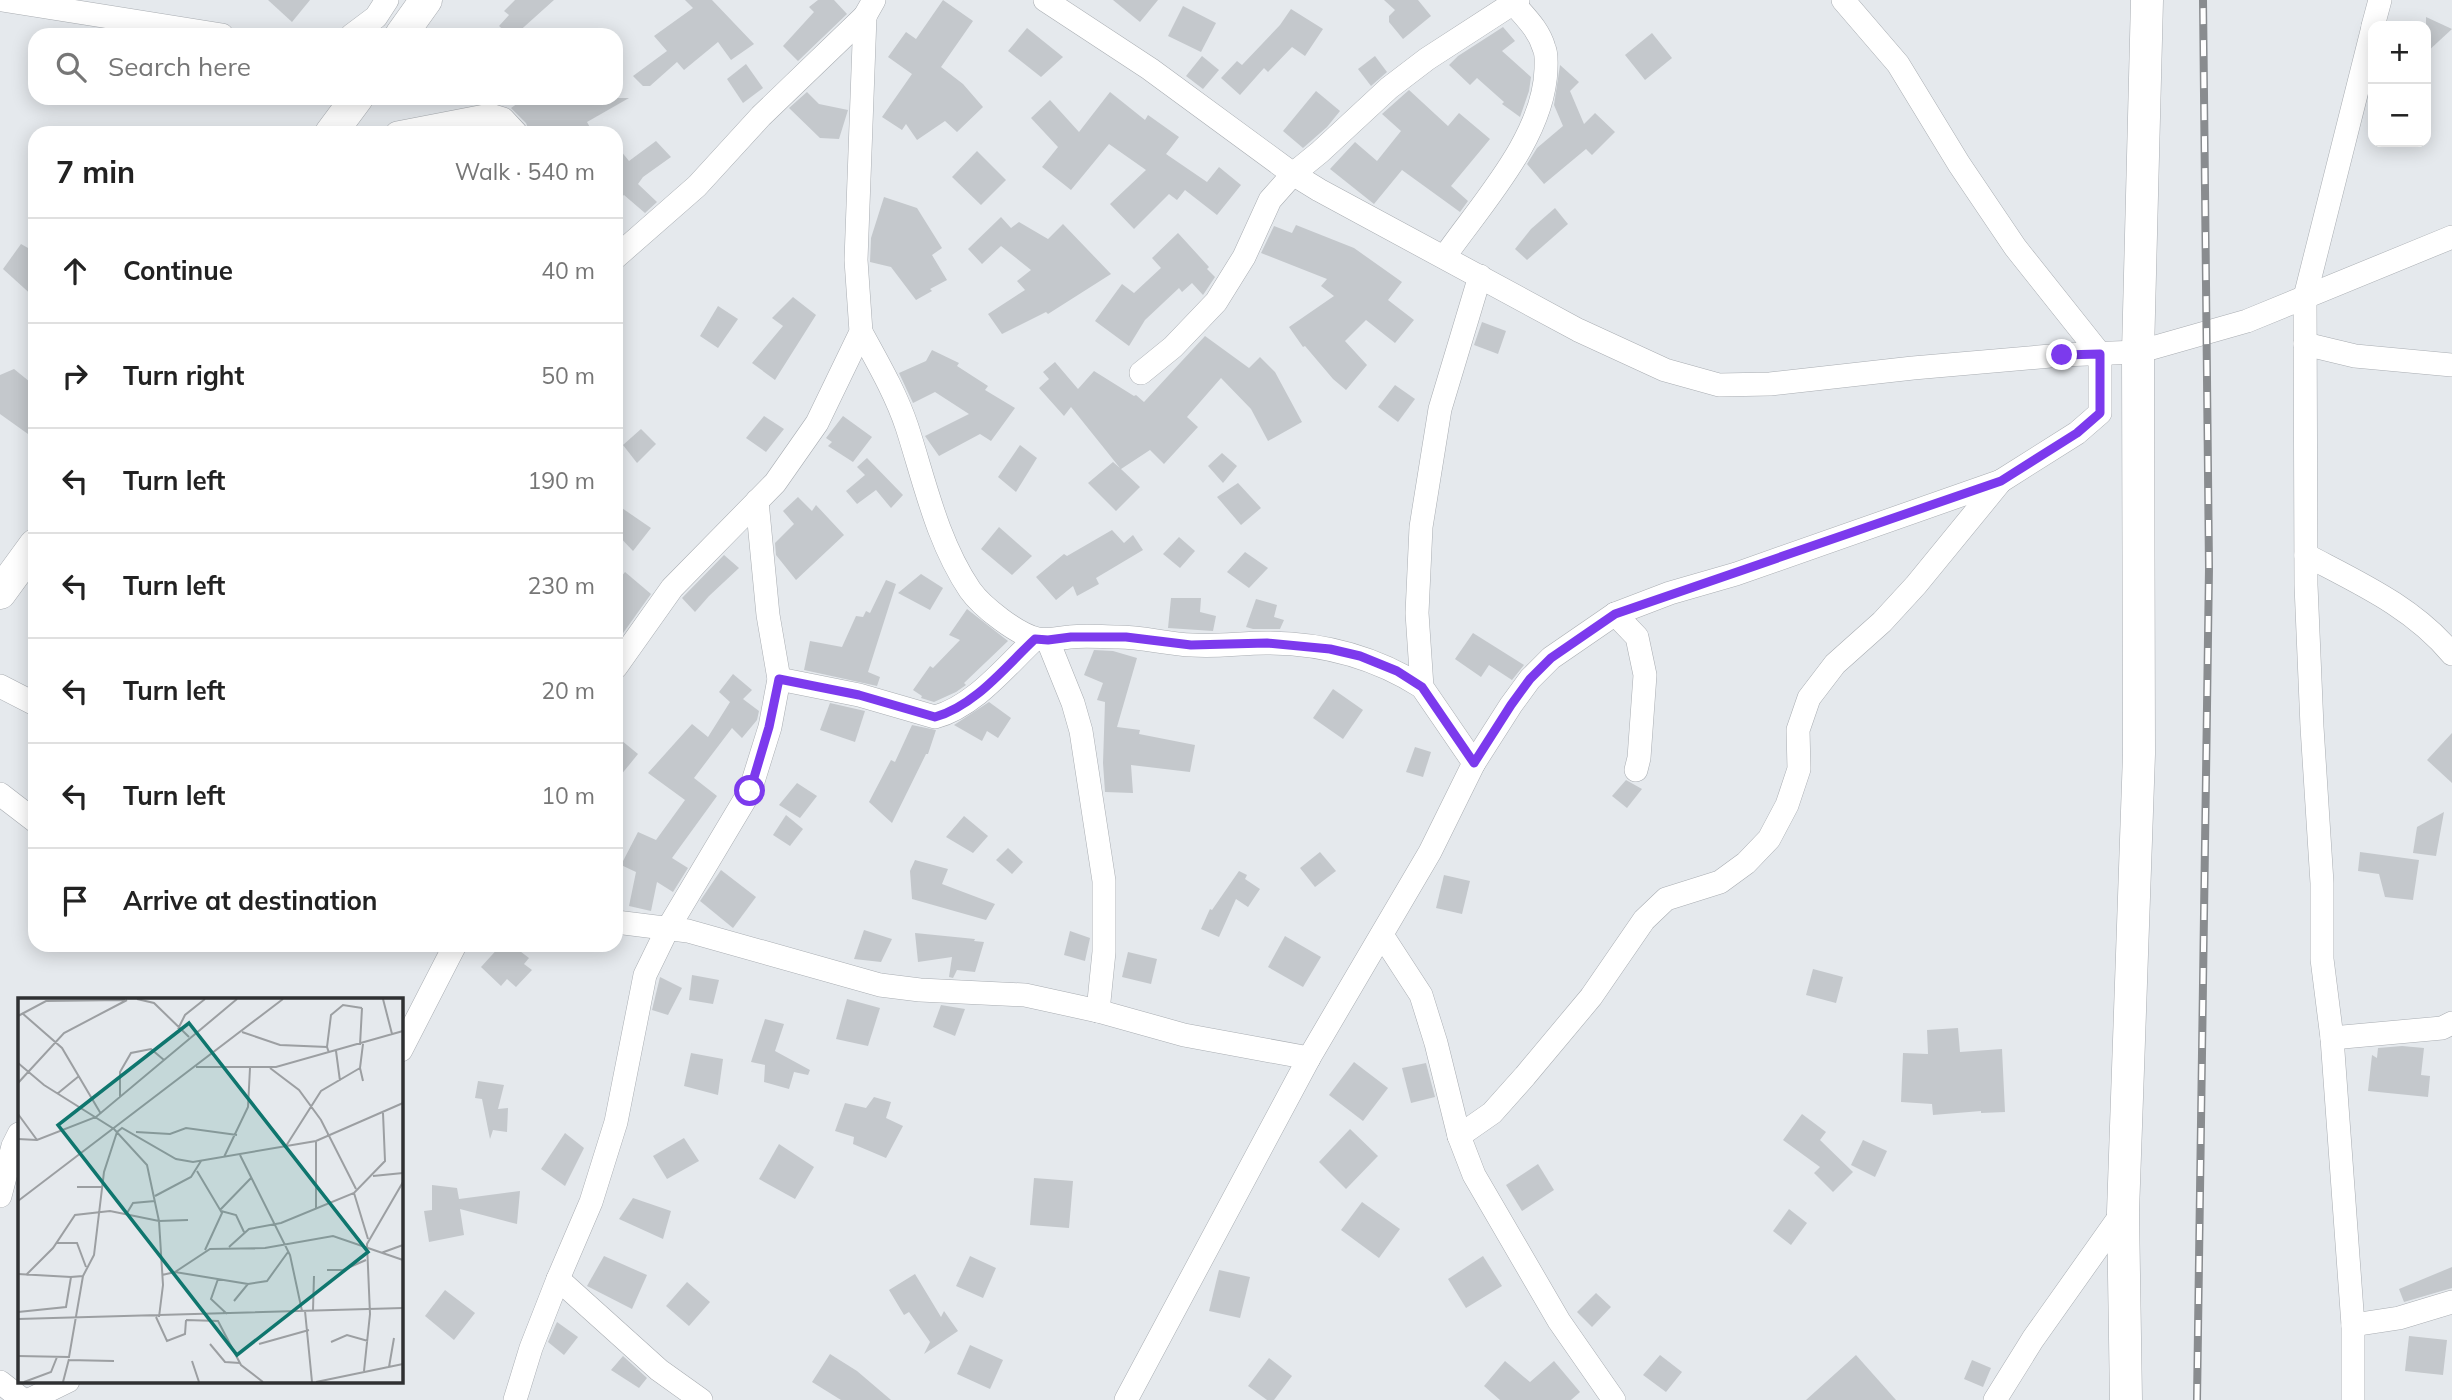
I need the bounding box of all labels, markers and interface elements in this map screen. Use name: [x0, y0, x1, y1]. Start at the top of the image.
map controls: [2368, 21, 2431, 147]
button: +: [2368, 21, 2431, 84]
search box: [28, 28, 623, 105]
icon: search: [52, 48, 90, 86]
text: Search here: [108, 50, 251, 83]
button: −: [2368, 84, 2431, 147]
text: 7 min: [56, 153, 135, 191]
text: Walk · 540 m: [455, 157, 595, 186]
icon: ahead: [56, 252, 94, 290]
text: Continue: [123, 254, 233, 287]
text: 40 m: [541, 256, 595, 285]
route end: [2046, 339, 2077, 370]
icon: right: [56, 357, 94, 395]
text: Turn right: [123, 359, 244, 392]
text: 50 m: [541, 361, 595, 390]
icon: left: [56, 462, 94, 500]
text: Turn left: [123, 464, 225, 497]
text: 190 m: [527, 466, 595, 495]
icon: left: [56, 567, 94, 605]
text: Turn left: [123, 569, 225, 602]
text: 230 m: [527, 571, 595, 600]
icon: left: [56, 672, 94, 710]
text: Turn left: [123, 674, 225, 707]
text: 20 m: [541, 676, 595, 705]
route start: [734, 775, 765, 806]
icon: left: [56, 777, 94, 815]
text: Turn left: [123, 779, 225, 812]
text: 10 m: [541, 781, 595, 810]
icon: arrive: [56, 882, 94, 920]
text: Arrive at destination: [123, 884, 378, 917]
inset map: [18, 998, 402, 1382]

